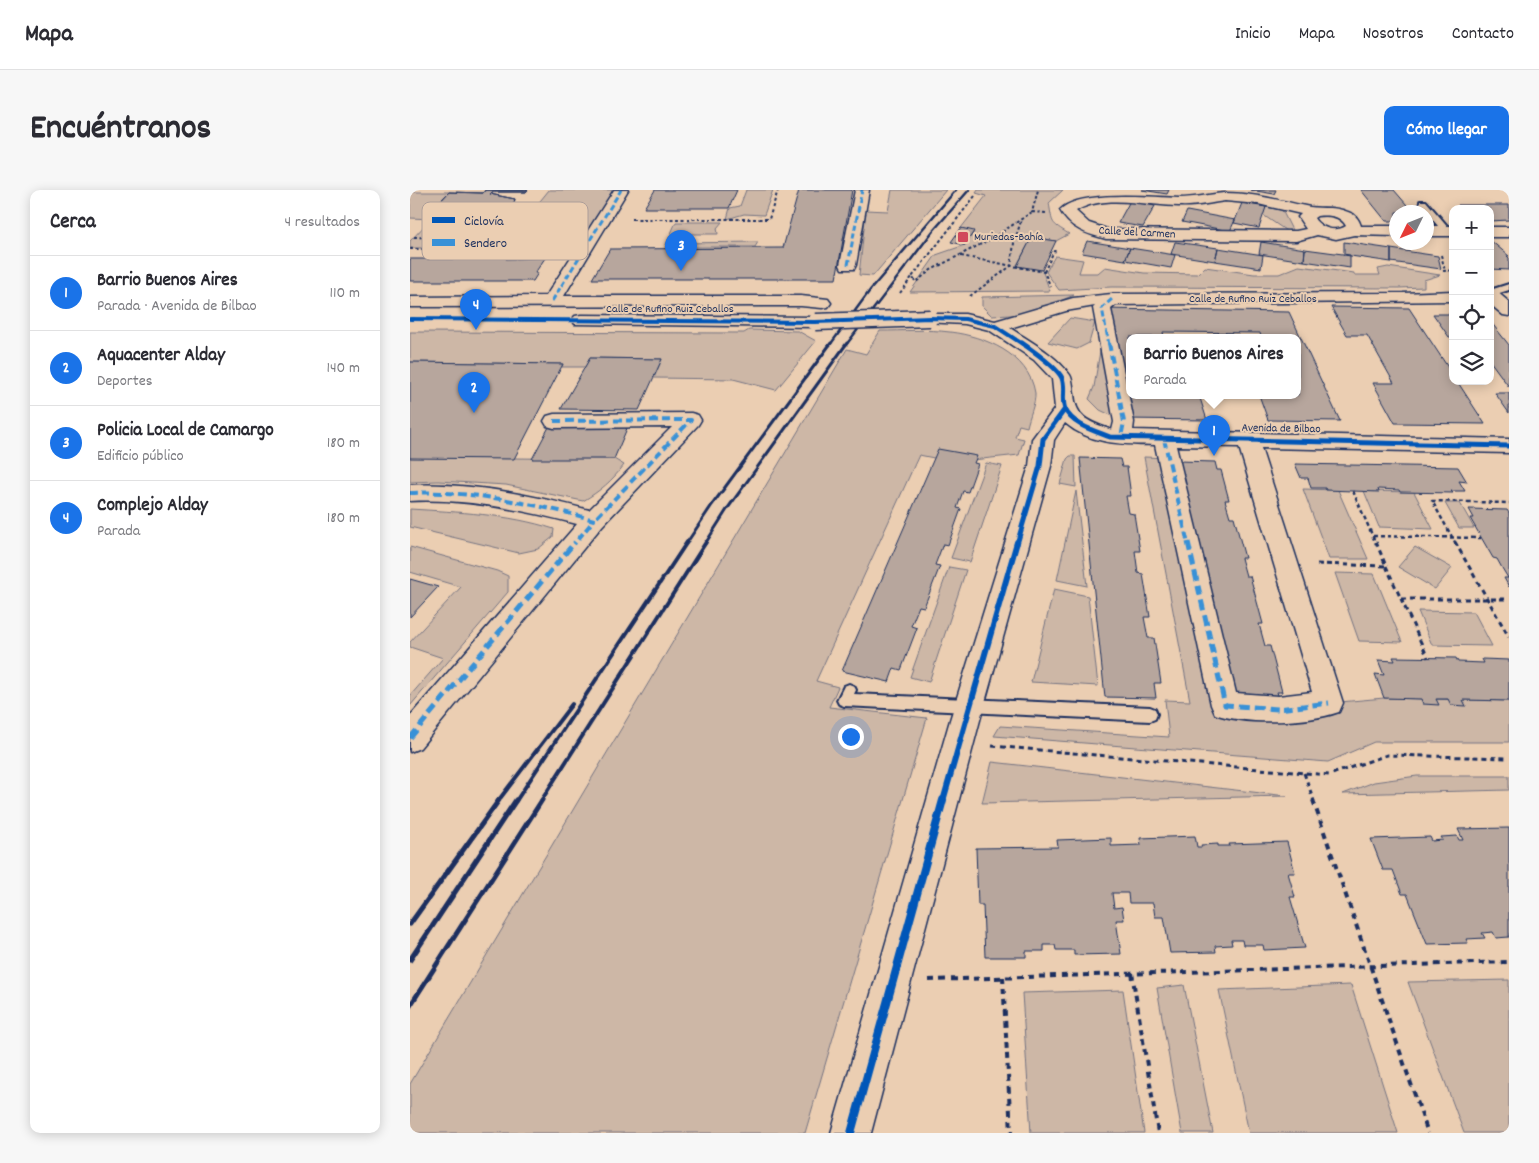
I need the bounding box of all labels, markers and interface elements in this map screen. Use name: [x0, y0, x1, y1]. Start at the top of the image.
text: Mapa: [25, 18, 73, 52]
text: Inicio: [1235, 22, 1271, 47]
text: Mapa: [1299, 22, 1334, 47]
text: Nosotros: [1362, 22, 1424, 47]
text: Contacto: [1452, 22, 1514, 47]
text: Encuéntranos: [30, 105, 211, 155]
button: Cómo llegar: [1384, 106, 1509, 155]
legend: [422, 202, 588, 260]
north arrow: [1389, 205, 1434, 250]
map controls: [1449, 205, 1494, 385]
button: +: [1449, 205, 1494, 250]
text: Cerca: [50, 208, 96, 238]
text: 4 resultados: [285, 211, 360, 234]
text: Ciclovía: [464, 212, 504, 232]
street label: Calle del Carmen: [1098, 222, 1176, 244]
place label: Muriedas-Bahía: [974, 229, 1044, 246]
pin: 3: [665, 230, 697, 271]
marker: Muriedas-Bahía: [956, 230, 970, 244]
text: Sendero: [464, 234, 507, 254]
button: −: [1449, 250, 1494, 295]
text: Barrio Buenos Aires: [97, 268, 238, 295]
text: 1: [64, 282, 68, 305]
text: 110 m: [330, 282, 360, 305]
pin: 4: [460, 289, 492, 330]
street label: Calle de Rufino Ruiz Ceballos: [1189, 291, 1317, 308]
text: Parada · Avenida de Bilbao: [97, 295, 257, 318]
button: locate: [1449, 295, 1494, 340]
street label: Calle de Rufino Ruiz Ceballos: [606, 301, 734, 318]
popup: [1126, 334, 1301, 399]
button: layers: [1449, 340, 1494, 385]
text: Barrio Buenos Aires: [1143, 342, 1284, 369]
text: Aquacenter Alday: [97, 343, 225, 370]
text: 2: [63, 357, 70, 380]
text: 140 m: [326, 357, 360, 380]
text: Parada: [1143, 369, 1186, 392]
text: Deportes: [97, 370, 152, 393]
pin: 2: [458, 372, 490, 413]
pin: 1: [1198, 415, 1230, 456]
text: Policia Local de Camargo: [97, 418, 274, 445]
street label: Avenida de Bilbao: [1241, 420, 1321, 438]
text: 3: [62, 432, 70, 455]
text: 180 m: [327, 432, 360, 455]
text: Edificio público: [97, 445, 184, 468]
text: Complejo Alday: [97, 493, 208, 520]
text: 4: [63, 507, 69, 530]
text: 180 m: [327, 507, 360, 530]
text: Parada: [97, 520, 140, 543]
your location: [838, 724, 864, 750]

